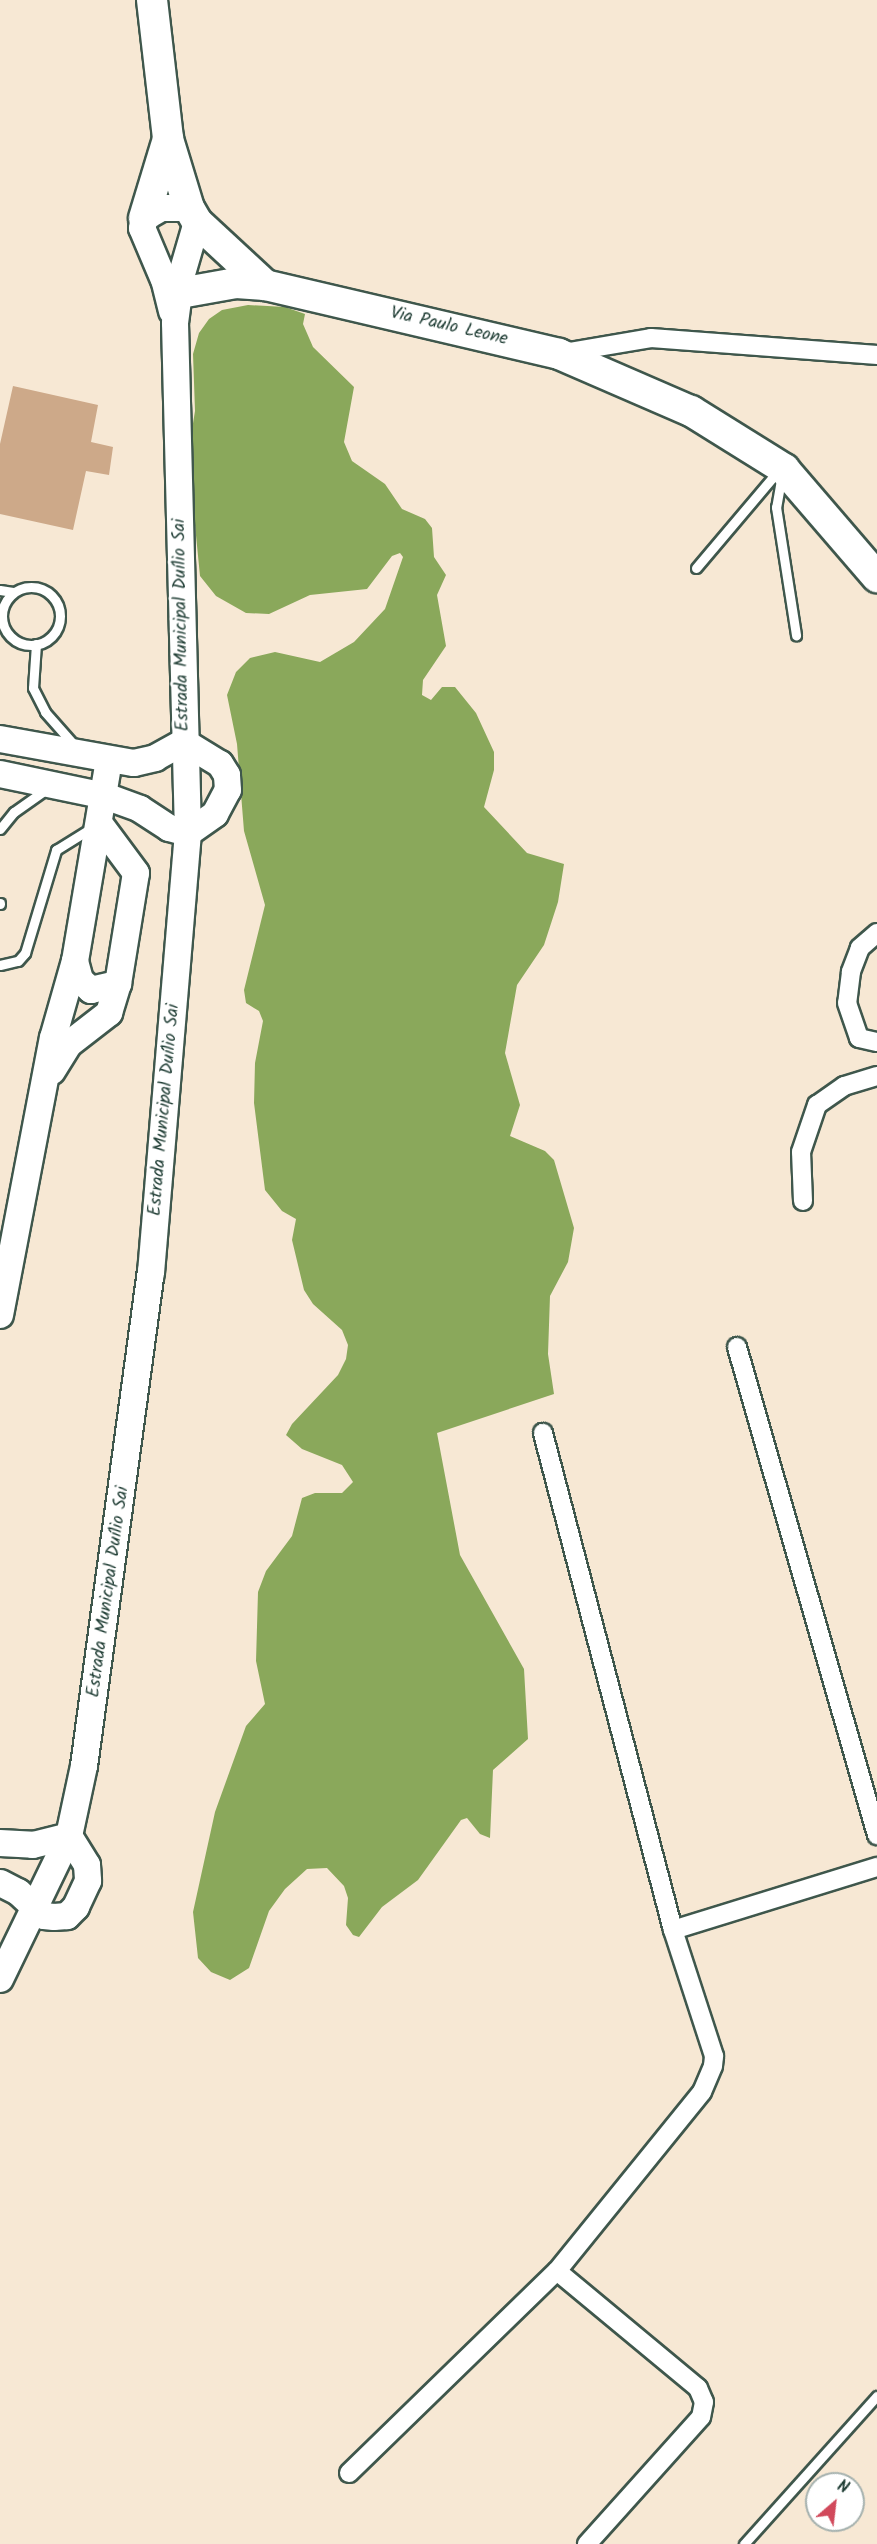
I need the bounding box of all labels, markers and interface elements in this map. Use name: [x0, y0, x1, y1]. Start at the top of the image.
street label: Via Paulo Leone: [388, 303, 510, 351]
street label: Estrada Municipal Duílio Sai: [169, 518, 195, 732]
street label: Estrada Municipal Duílio Sai: [145, 1003, 185, 1217]
street label: Estrada Municipal Duílio Sai: [83, 1485, 135, 1699]
north arrow: [805, 2472, 865, 2532]
text: N: [832, 2474, 853, 2501]

